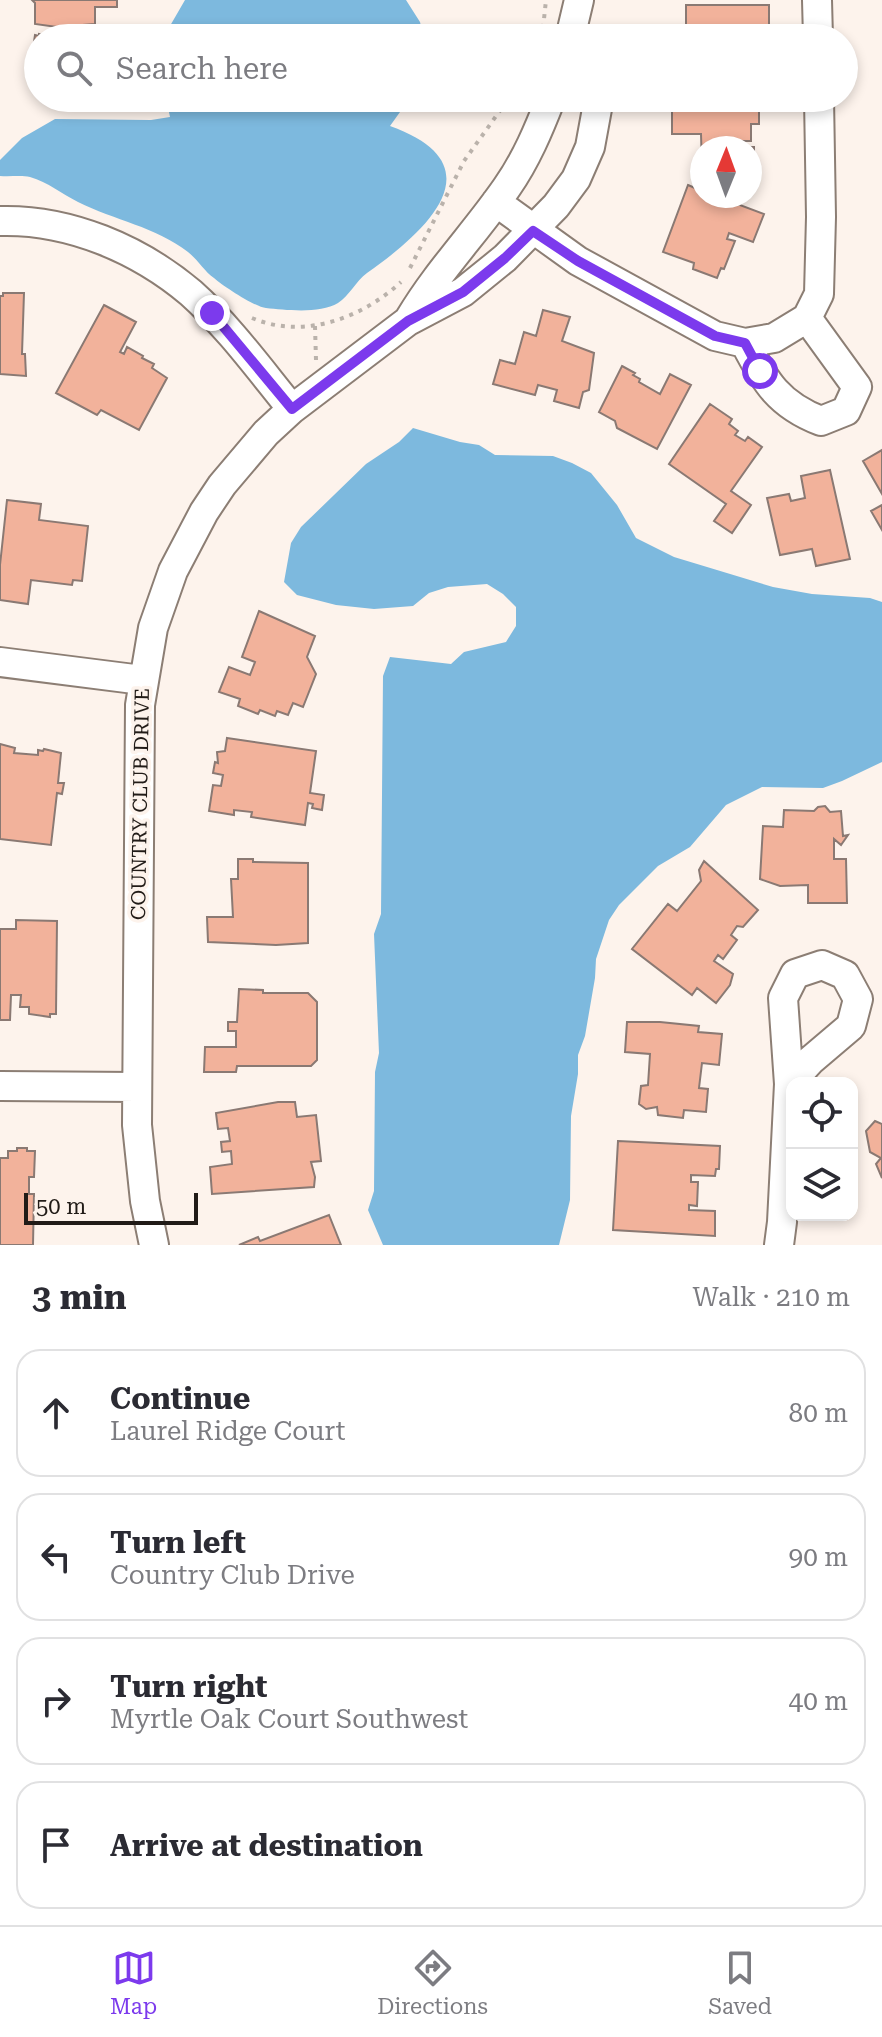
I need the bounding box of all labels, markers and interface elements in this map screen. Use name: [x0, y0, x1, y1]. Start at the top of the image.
search box: [24, 24, 858, 112]
icon: search: [52, 46, 96, 90]
text: Search here: [116, 51, 288, 86]
north arrow: [690, 136, 762, 208]
route end: [194, 295, 230, 331]
route start: [742, 353, 778, 389]
street label: COUNTRY CLUB DRIVE: [126, 688, 154, 920]
map controls: [786, 1077, 858, 1221]
button: locate: [786, 1077, 858, 1149]
button: layers: [786, 1149, 858, 1221]
scale bar: [24, 1189, 198, 1225]
text: 50 m: [36, 1194, 86, 1219]
text: 3 min: [32, 1277, 127, 1317]
text: Walk · 210 m: [692, 1282, 850, 1312]
text: Continue: [110, 1381, 250, 1416]
icon: ahead: [34, 1391, 78, 1435]
text: 80 m: [789, 1398, 848, 1428]
text: Laurel Ridge Court: [110, 1416, 345, 1446]
text: Turn left: [110, 1525, 246, 1560]
icon: left: [34, 1535, 78, 1579]
text: 90 m: [789, 1542, 848, 1572]
text: Country Club Drive: [110, 1560, 355, 1590]
text: Turn right: [110, 1669, 267, 1704]
icon: right: [34, 1679, 78, 1723]
text: 40 m: [789, 1686, 848, 1716]
text: Myrtle Oak Court Southwest: [110, 1704, 468, 1734]
icon: arrive: [34, 1823, 78, 1867]
text: Arrive at destination: [110, 1828, 423, 1863]
tab: Map: [110, 1946, 157, 2019]
tab: Directions: [377, 1946, 488, 2019]
tab: Saved: [708, 1946, 772, 2019]

